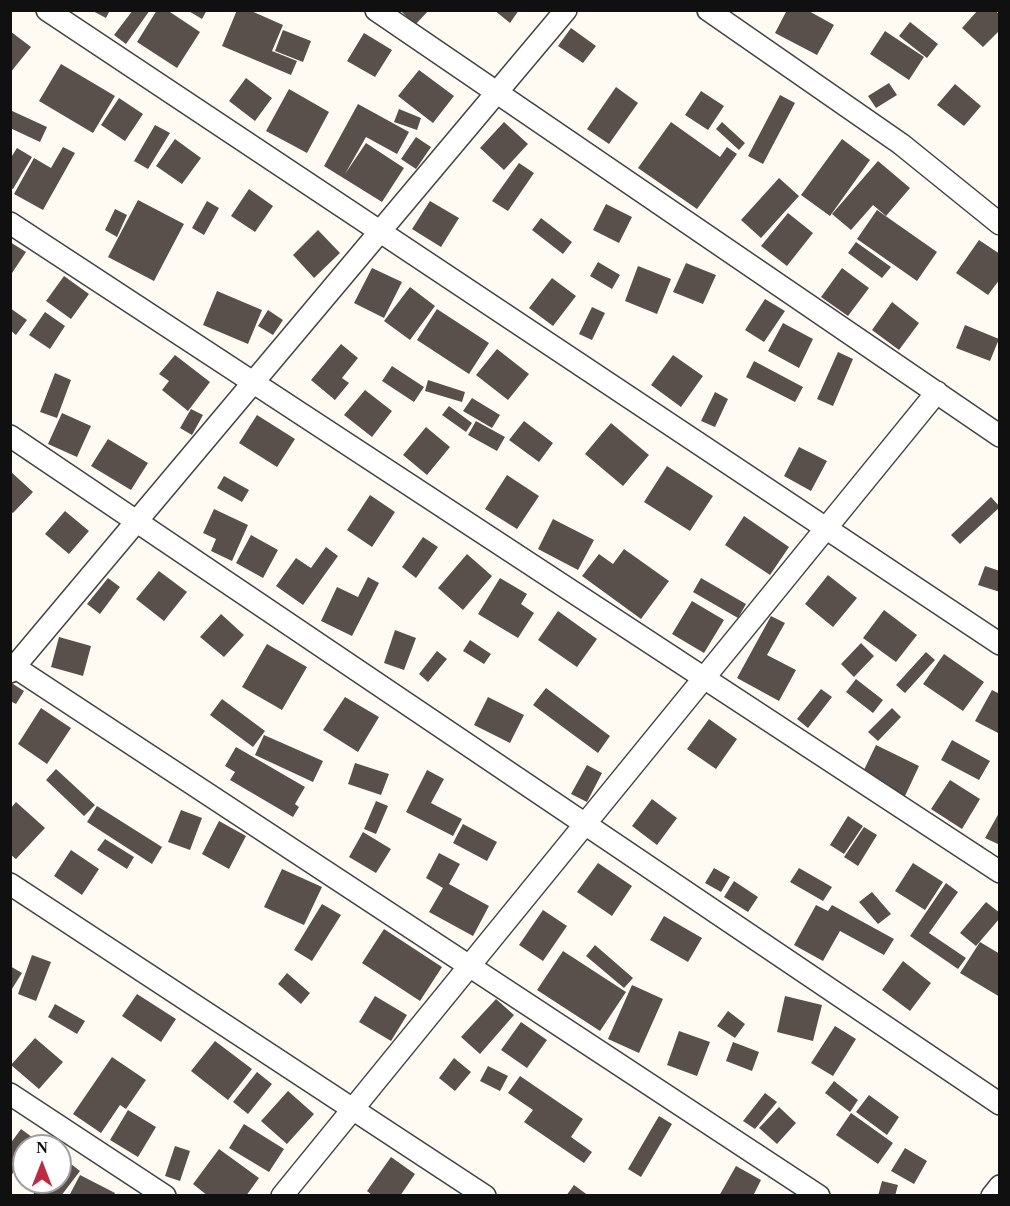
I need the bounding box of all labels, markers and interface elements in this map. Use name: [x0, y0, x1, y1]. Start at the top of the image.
north arrow: [12, 1134, 72, 1194]
text: N: [36, 1139, 48, 1156]

